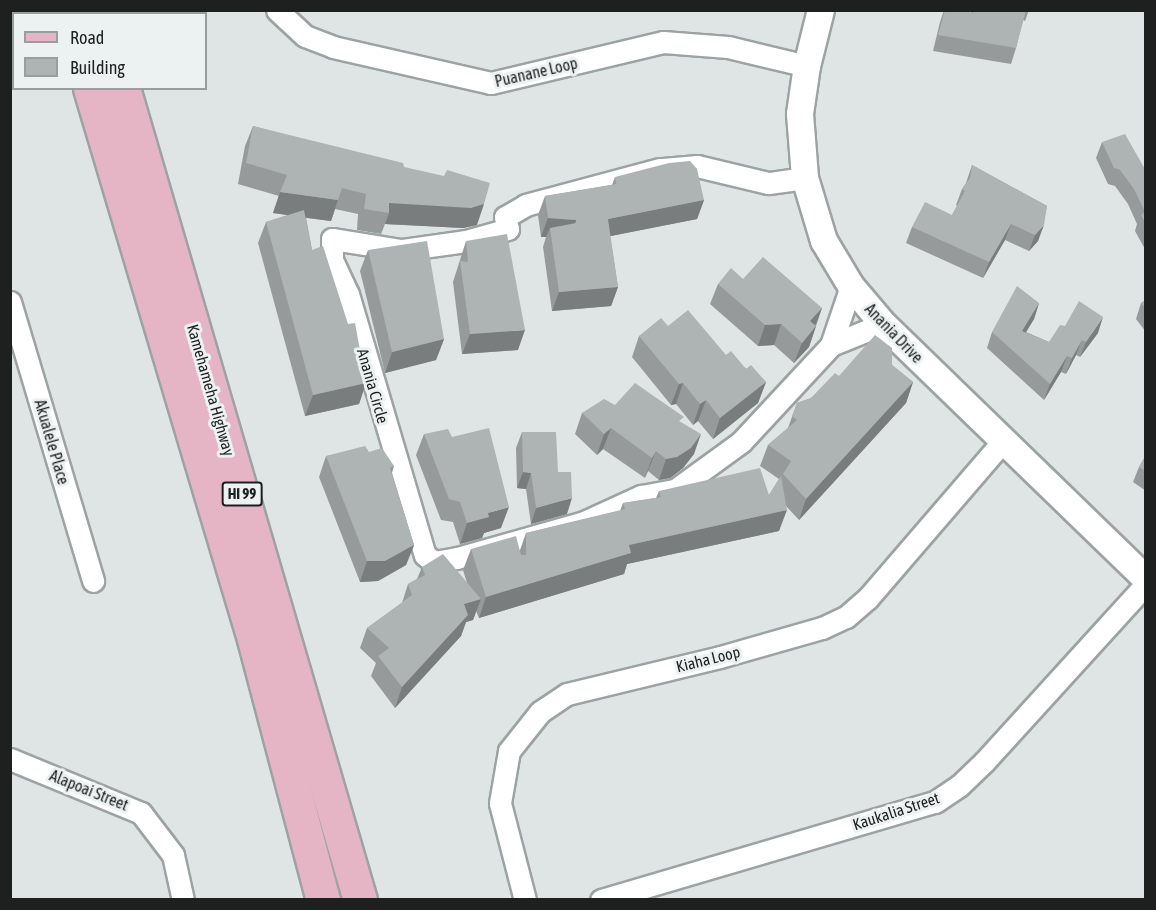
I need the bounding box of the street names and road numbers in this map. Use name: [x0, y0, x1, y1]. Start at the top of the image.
street label: Puanane Loop: [493, 53, 579, 91]
street label: Anania Drive: [861, 299, 927, 367]
street label: Kamehameha Highway: [183, 322, 239, 458]
street label: Anania Circle: [353, 346, 393, 426]
street label: Akualele Place: [31, 397, 73, 487]
road number: HI 99: [221, 482, 263, 506]
street label: Kiaha Loop: [674, 642, 742, 676]
street label: Alapoai Street: [47, 766, 131, 814]
street label: Kaukalia Street: [850, 788, 942, 834]

